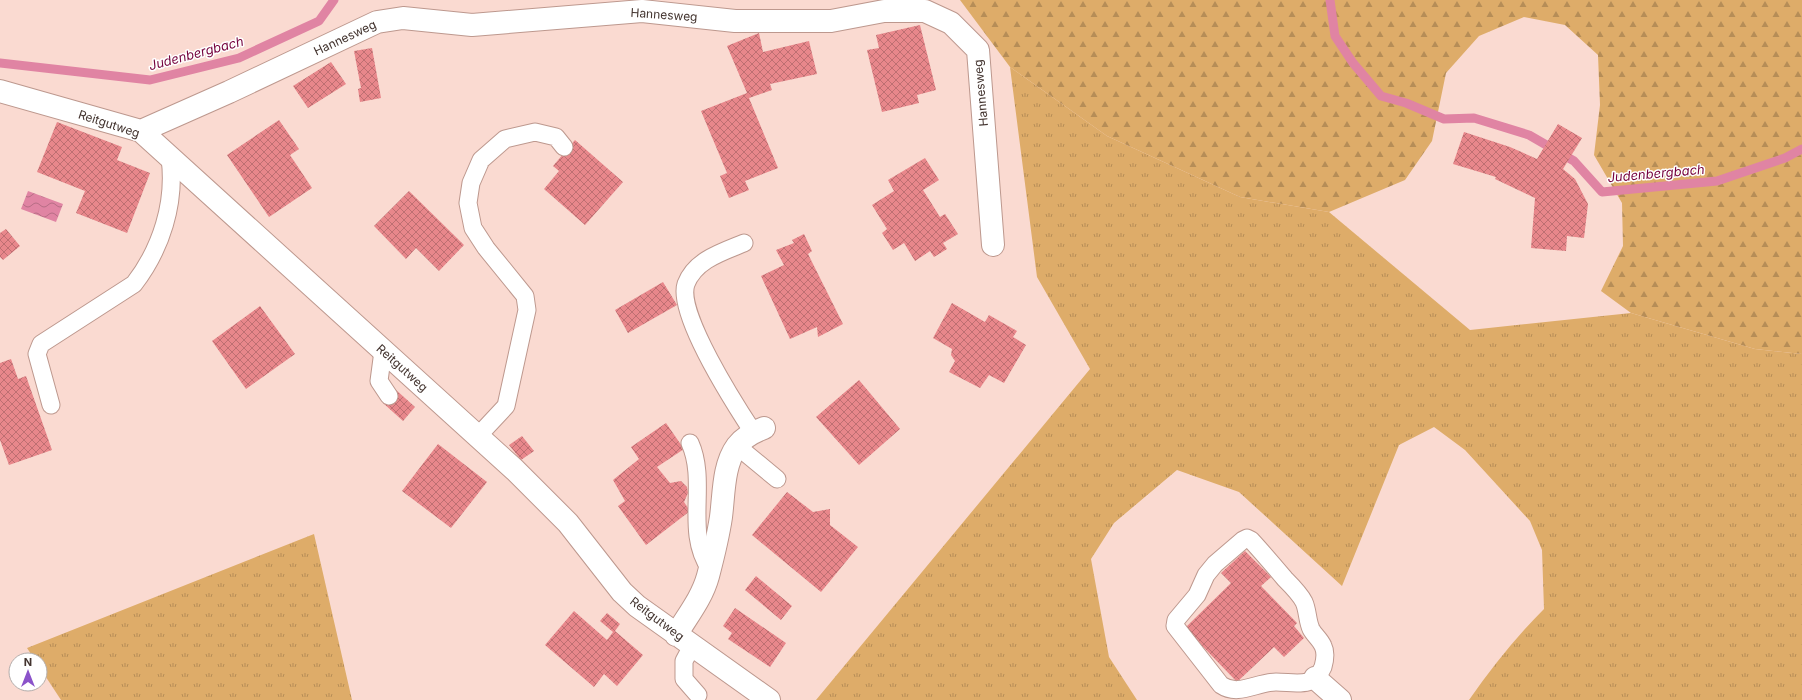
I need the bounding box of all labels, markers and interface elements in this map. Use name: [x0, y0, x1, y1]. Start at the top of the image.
street label: Hannesweg: [630, 5, 698, 24]
street label: Hannesweg: [311, 17, 378, 59]
water label: Judenbergbach: [147, 33, 245, 73]
street label: Hannesweg: [970, 59, 991, 127]
street label: Reitgutweg: [77, 107, 142, 141]
water label: Judenbergbach: [1607, 161, 1706, 185]
street label: Reitgutweg: [374, 341, 431, 395]
street label: Reitgutweg: [627, 593, 687, 644]
north arrow: [8, 652, 48, 692]
text: N: [24, 655, 32, 669]

